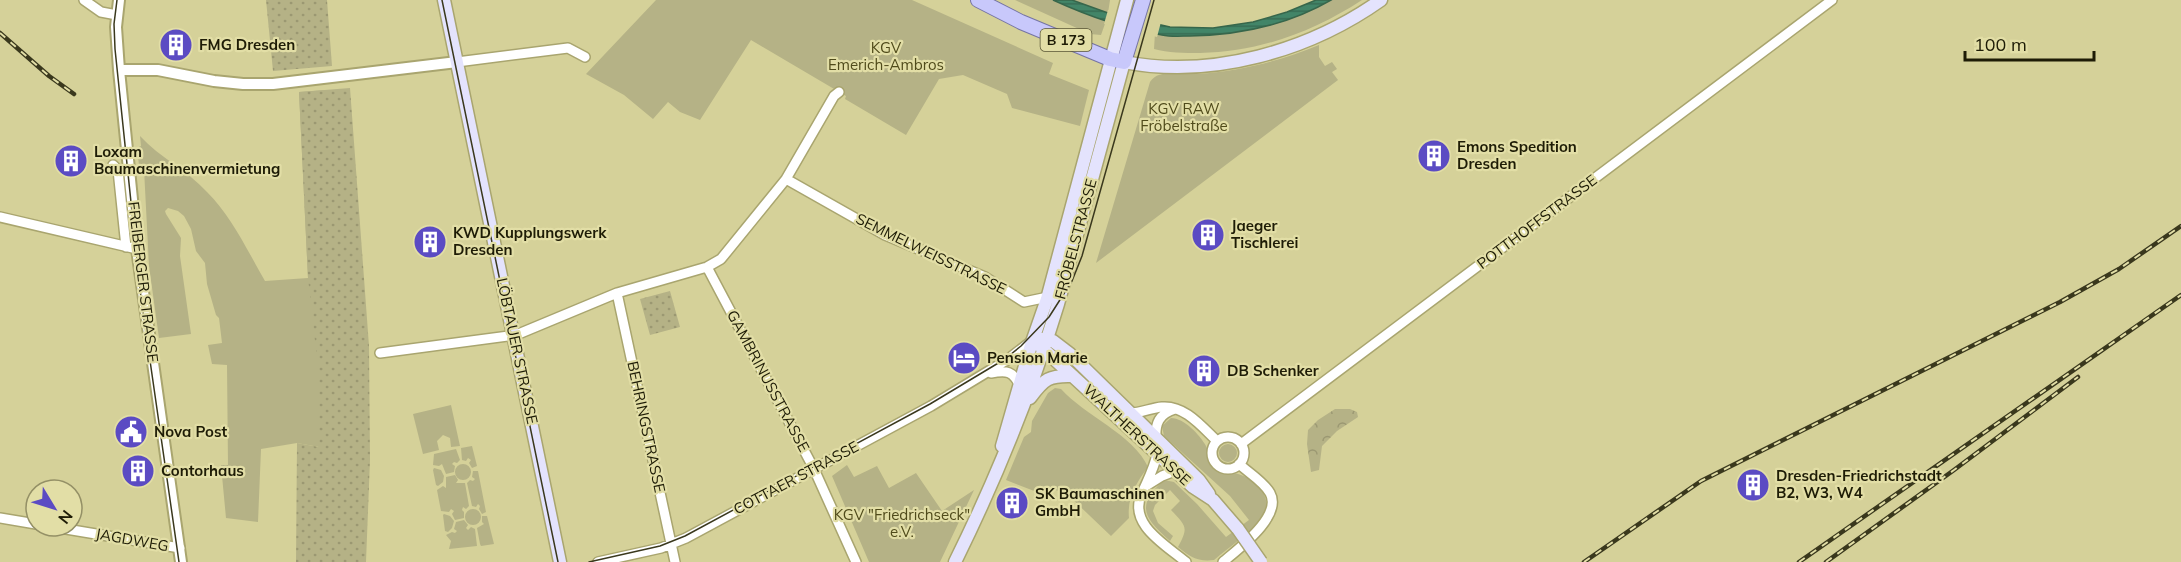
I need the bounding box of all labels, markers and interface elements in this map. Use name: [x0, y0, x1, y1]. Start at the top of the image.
scale bar: [1965, 24, 2094, 62]
building icon: FMG Dresden: [158, 27, 194, 63]
road number: B 173: [1040, 29, 1092, 51]
text: 100 m: [1974, 33, 2027, 56]
place label: FMG Dresden: [199, 35, 295, 54]
park label: KGV Emerich-Ambros: [828, 38, 944, 74]
park label: KGV RAW Fröbelstraße: [1140, 99, 1228, 135]
place label: Emons Spedition Dresden: [1457, 137, 1577, 173]
building icon: Emons Spedition Dresden: [1416, 138, 1452, 174]
place label: Loxam Baumaschinenvermietung: [94, 142, 280, 178]
building icon: Loxam Baumaschinenvermietung: [53, 143, 89, 179]
street label: POTTHOFFSTRASSE: [1473, 170, 1601, 273]
street label: FRÖBELSTRASSE: [1050, 176, 1101, 301]
street label: FREIBERGER STRASSE: [124, 201, 163, 364]
street label: SEMMELWEISSTRASSE: [853, 209, 1010, 298]
place label: Jaeger Tischlerei: [1231, 216, 1298, 252]
building icon: Jaeger Tischlerei: [1190, 217, 1226, 253]
place label: KWD Kupplungswerk Dresden: [453, 223, 607, 259]
building icon: KWD Kupplungswerk Dresden: [412, 224, 448, 260]
street label: LÖBTAUER STRASSE: [493, 276, 542, 426]
street label: GAMBRINUSSTRASSE: [723, 307, 814, 455]
hotel icon: Pension Marie: [946, 340, 982, 376]
place label: Pension Marie: [987, 348, 1088, 367]
building icon: DB Schenker: [1186, 353, 1222, 389]
street label: BEHRINGSTRASSE: [623, 359, 670, 494]
place label: DB Schenker: [1227, 361, 1319, 380]
street label: WALTHERSTRASSE: [1080, 380, 1195, 489]
public building icon: Nova Post: [113, 414, 149, 450]
place label: Nova Post: [154, 422, 227, 441]
street label: COTTAER STRASSE: [730, 436, 862, 519]
building icon: Contorhaus: [120, 453, 156, 489]
place label: Contorhaus: [161, 461, 244, 480]
place label: Dresden-Friedrichstadt B2, W3, W4: [1776, 466, 1942, 502]
building icon: Dresden-Friedrichstadt B2, W3, W4: [1735, 467, 1771, 503]
north arrow: [24, 478, 84, 538]
place label: SK Baumaschinen GmbH: [1035, 484, 1165, 520]
building icon: SK Baumaschinen GmbH: [994, 485, 1030, 521]
park label: KGV "Friedrichseck" e.V.: [834, 505, 970, 541]
text: N: [54, 506, 77, 528]
street label: JAGDWEG: [94, 524, 170, 555]

